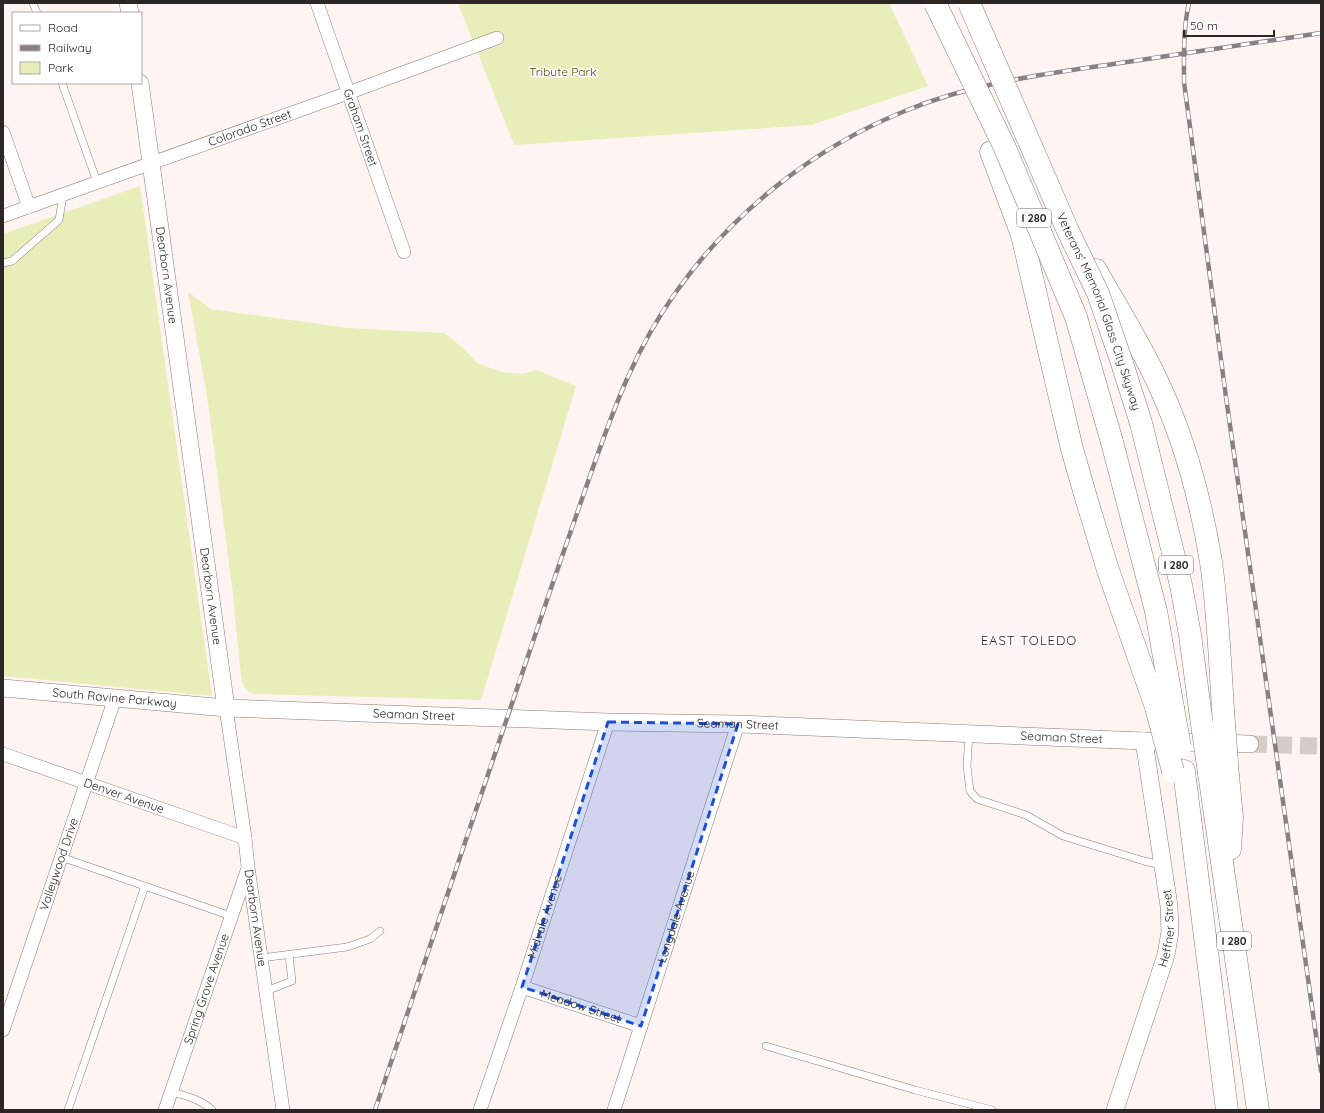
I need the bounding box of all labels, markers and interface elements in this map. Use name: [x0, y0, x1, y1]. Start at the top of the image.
legend: [12, 12, 142, 84]
scale bar: [1184, 12, 1274, 38]
text: 50 m: [1190, 18, 1218, 33]
text: Road: [48, 20, 78, 35]
text: Railway: [48, 40, 92, 55]
text: Park: [48, 60, 73, 75]
park label: Tribute Park: [529, 64, 597, 79]
street label: Graham Street: [341, 87, 381, 168]
street label: Colorado Street: [206, 106, 293, 149]
road number: I 280: [1017, 209, 1051, 227]
street label: Veterans' Memorial Glass City Skyway: [1054, 210, 1145, 412]
street label: Dearborn Avenue: [153, 226, 181, 325]
street label: Dearborn Avenue: [197, 547, 225, 646]
road number: I 280: [1159, 556, 1193, 574]
district label: EAST TOLEDO: [981, 632, 1077, 648]
street label: South Ravine Parkway: [52, 684, 177, 711]
street label: Seaman Street: [373, 705, 455, 723]
street label: Seaman Street: [697, 715, 779, 733]
street label: Seaman Street: [1020, 728, 1103, 746]
street label: Denver Avenue: [82, 775, 167, 817]
street label: Valleywood Drive: [36, 815, 81, 912]
street label: Dearborn Avenue: [241, 868, 270, 968]
street label: Longdale Avenue: [654, 868, 698, 965]
street label: Midvale Avenue: [524, 872, 565, 960]
street label: Heffner Street: [1155, 888, 1177, 969]
street label: Spring Grove Avenue: [180, 931, 232, 1046]
road number: I 280: [1217, 932, 1251, 950]
street label: Meadow Street: [539, 986, 623, 1026]

